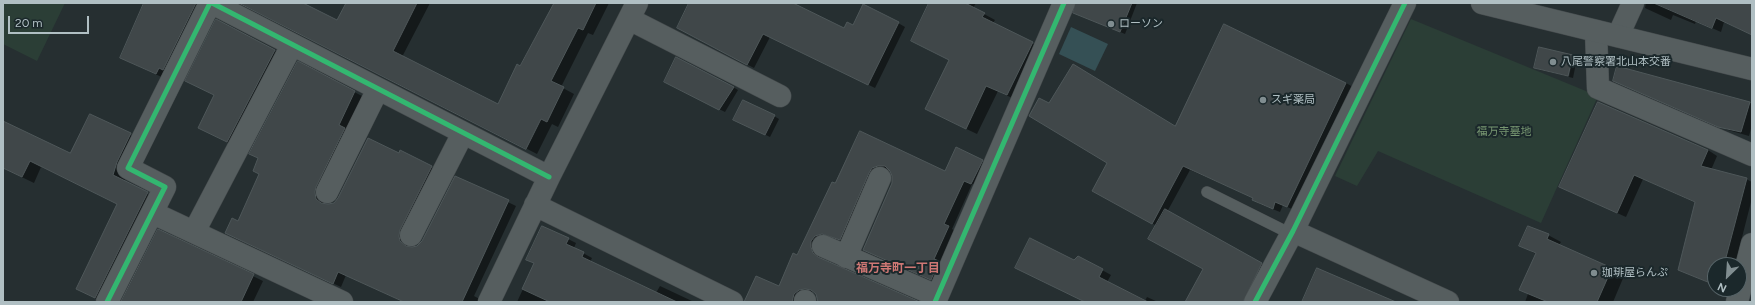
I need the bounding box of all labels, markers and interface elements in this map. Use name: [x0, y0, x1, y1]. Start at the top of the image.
scale bar: [10, 8, 91, 34]
text: 20 m: [15, 16, 43, 30]
place label: ローソン: [1119, 17, 1163, 31]
marker: ローソン: [1106, 19, 1116, 29]
place label: 八尾警察署北山本交番: [1561, 55, 1671, 69]
marker: 八尾警察署北山本交番: [1548, 57, 1558, 67]
place label: スギ薬局: [1271, 93, 1315, 107]
marker: スギ薬局: [1258, 95, 1268, 105]
park label: 福万寺墓地: [1477, 125, 1531, 139]
north arrow: [1707, 257, 1747, 297]
district label: 福万寺町一丁目: [856, 261, 940, 275]
place label: 珈琲屋らんぷ: [1602, 266, 1668, 280]
marker: 珈琲屋らんぷ: [1589, 268, 1599, 278]
text: N: [1716, 280, 1729, 295]

